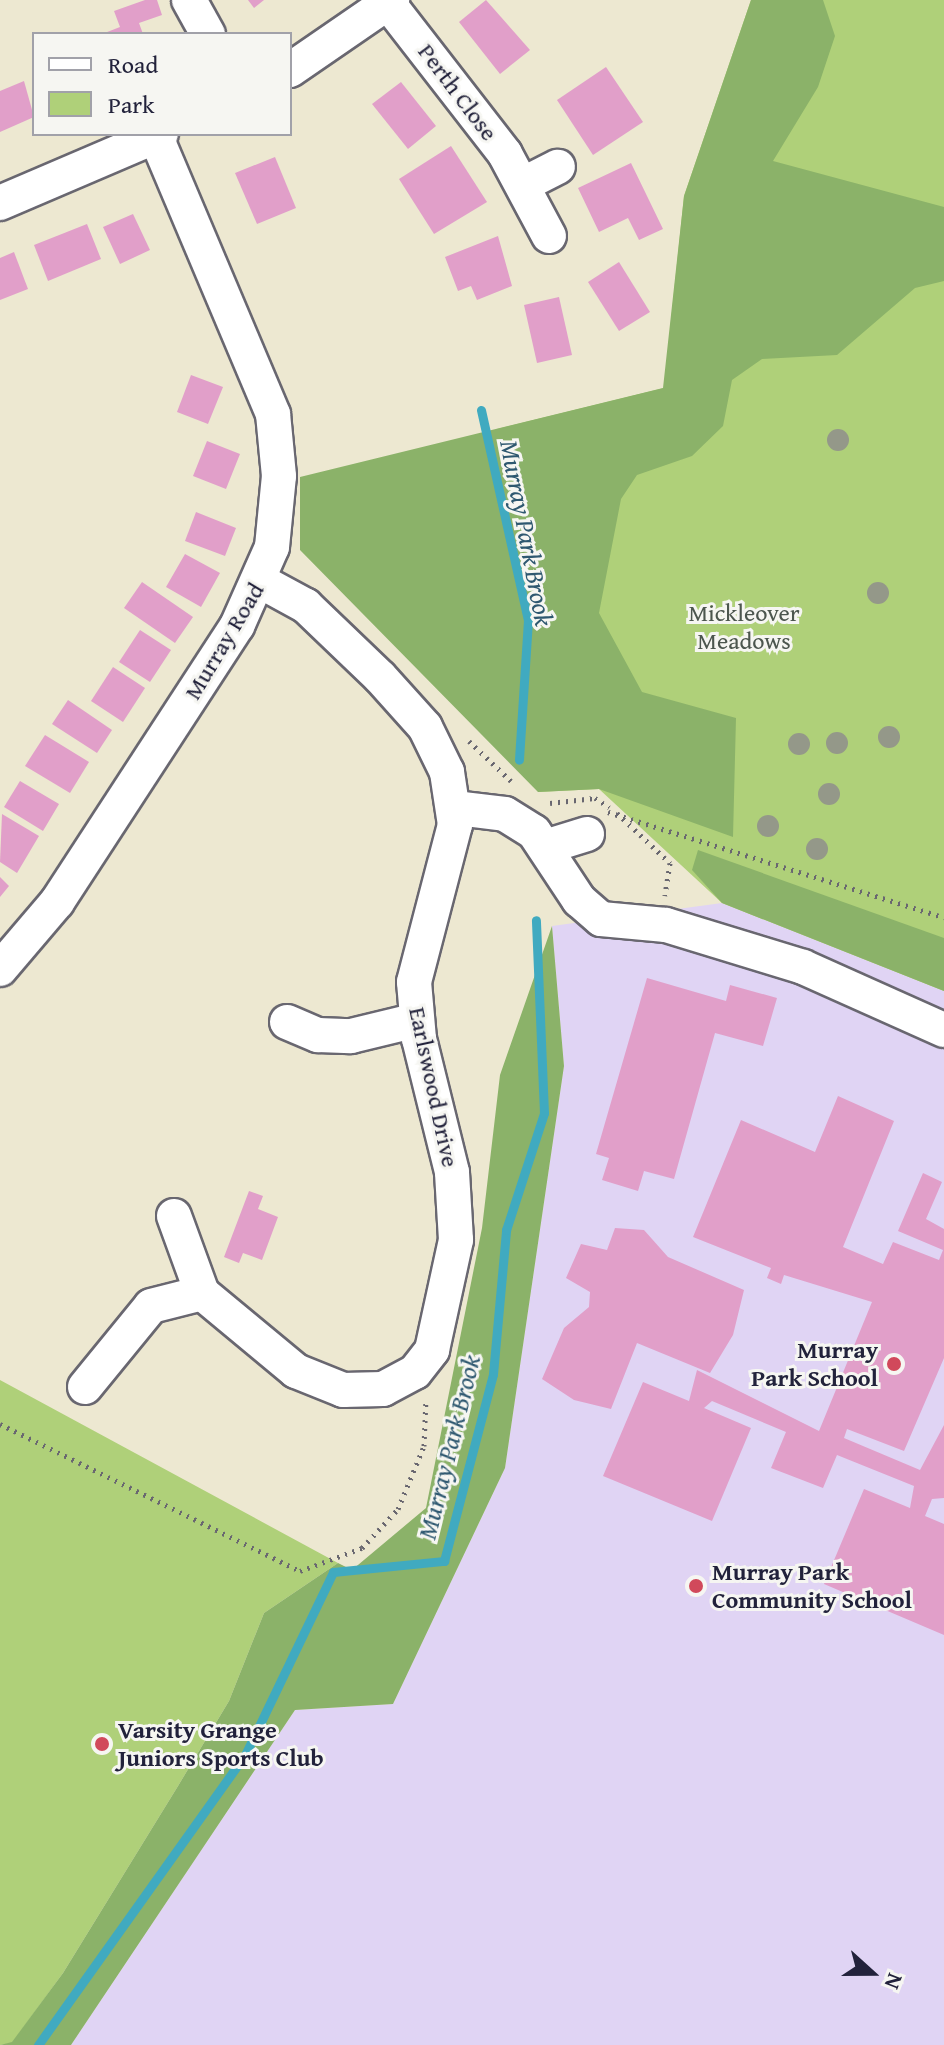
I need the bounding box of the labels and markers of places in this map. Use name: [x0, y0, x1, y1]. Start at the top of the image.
place label: Murray Park School: [751, 1336, 878, 1392]
marker: Murray Park School: [885, 1355, 903, 1373]
place label: Murray Park Community School: [712, 1558, 912, 1614]
marker: Murray Park Community School: [687, 1577, 705, 1595]
place label: Varsity Grange Juniors Sports Club: [118, 1716, 324, 1772]
marker: Varsity Grange Juniors Sports Club: [93, 1735, 111, 1753]

